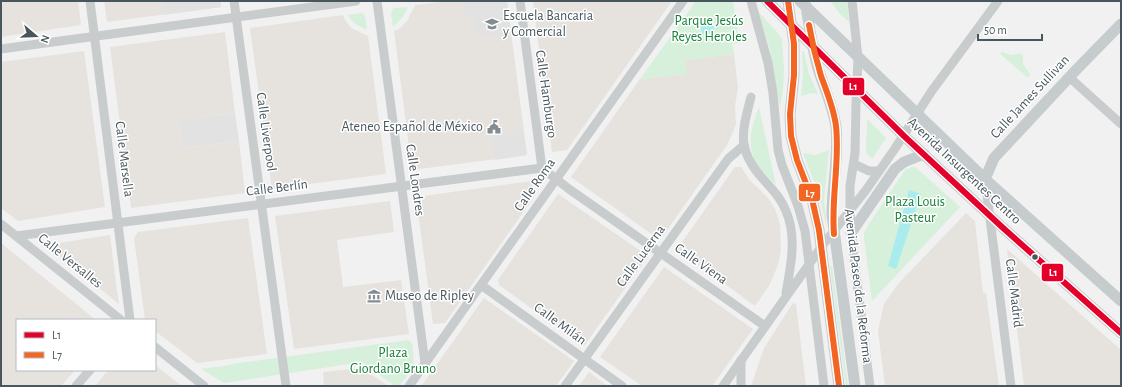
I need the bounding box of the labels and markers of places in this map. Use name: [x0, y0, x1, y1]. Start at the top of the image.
place label: Escuela Bancaria y Comercial: [502, 9, 594, 39]
school or university icon: Escuela Bancaria y Comercial: [484, 16, 500, 32]
public building icon: Ateneo Español de México: [486, 119, 502, 135]
place label: Ateneo Español de México: [341, 120, 483, 134]
unlabelled marker: [1030, 252, 1040, 262]
museum icon: Museo de Ripley: [366, 288, 382, 304]
place label: Museo de Ripley: [385, 289, 474, 303]

